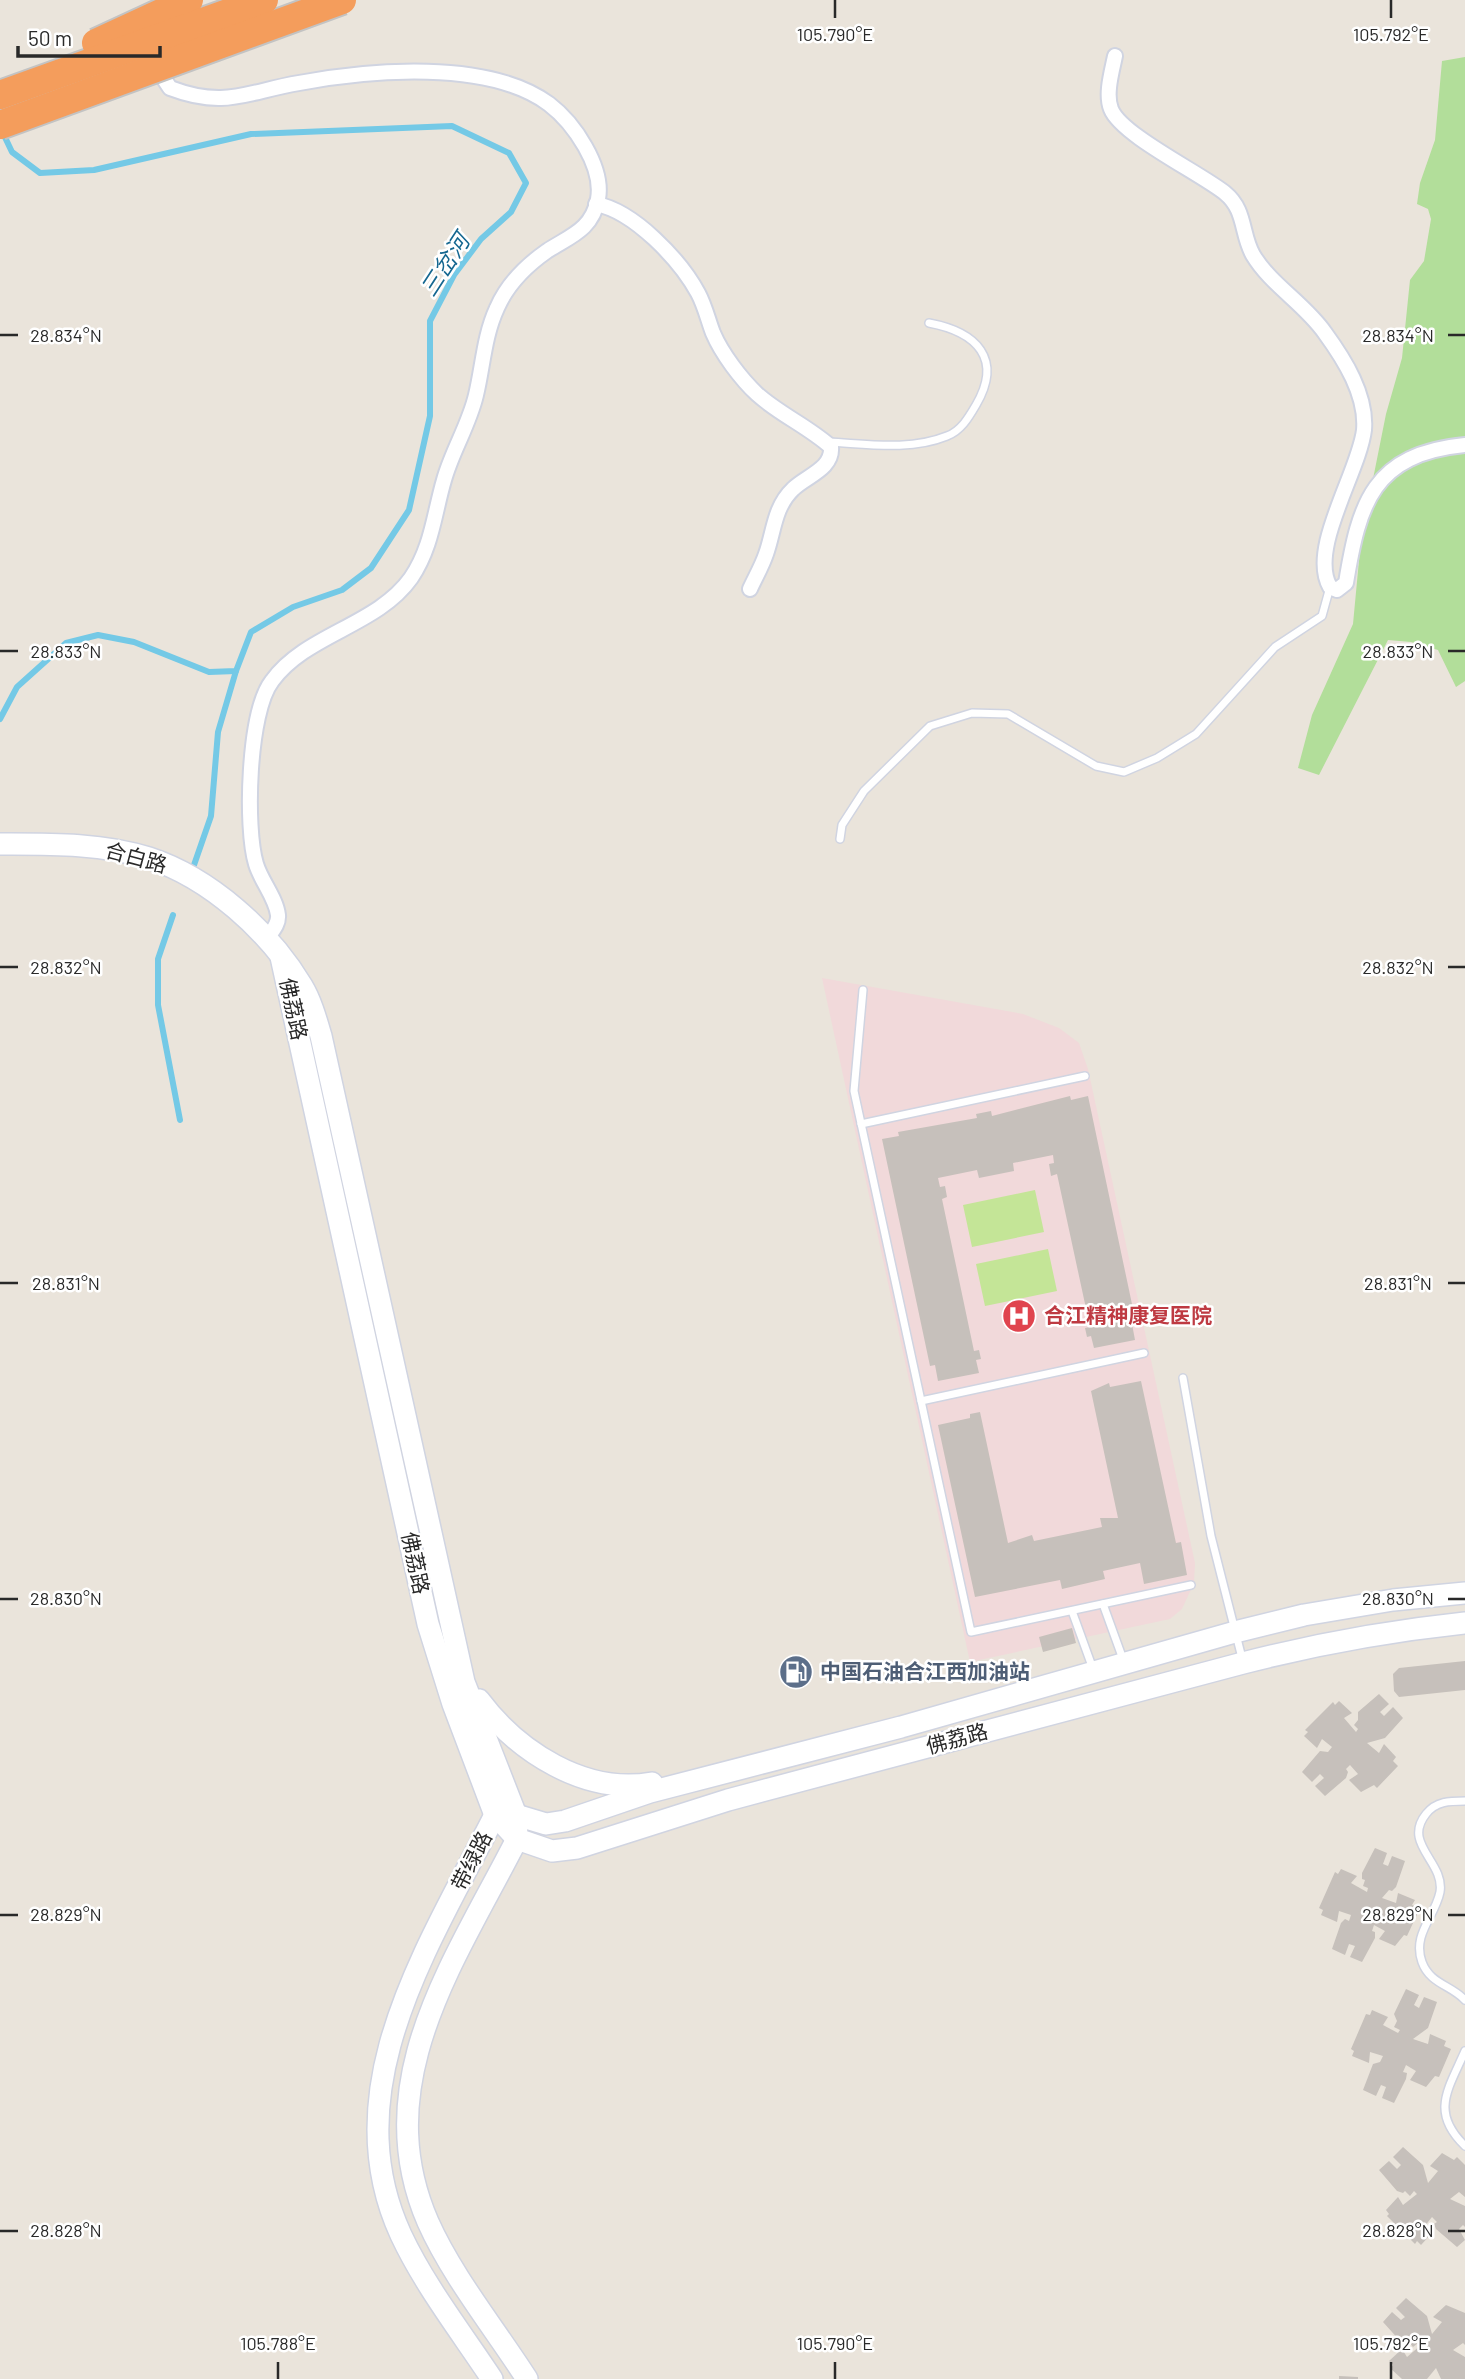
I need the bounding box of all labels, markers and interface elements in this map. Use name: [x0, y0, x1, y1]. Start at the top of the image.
scale bar: [18, 14, 159, 58]
text: 105.790°E: [797, 23, 873, 45]
text: 105.792°E: [1353, 23, 1429, 45]
text: 50 m: [28, 25, 72, 50]
water label: 三岔河: [414, 225, 477, 301]
text: 28.834°N: [30, 324, 102, 346]
text: 28.834°N: [1362, 324, 1434, 346]
text: 28.833°N: [31, 640, 101, 662]
text: 28.833°N: [1363, 640, 1433, 662]
street label: 合白路: [103, 836, 170, 877]
text: 28.832°N: [30, 956, 102, 978]
text: 28.832°N: [1362, 956, 1434, 978]
street label: 佛荔路: [276, 975, 313, 1042]
text: 28.831°N: [32, 1272, 100, 1294]
text: 28.831°N: [1364, 1272, 1432, 1294]
hospital icon: 合江精神康复医院: [1000, 1297, 1038, 1335]
place label: 合江精神康复医院: [1044, 1302, 1212, 1327]
street label: 佛荔路: [398, 1529, 435, 1596]
text: 28.830°N: [30, 1587, 102, 1609]
text: 28.830°N: [1362, 1587, 1434, 1609]
fuel station icon: 中国石油合江西加油站: [777, 1653, 815, 1691]
place label: 中国石油合江西加油站: [820, 1658, 1030, 1683]
street label: 佛荔路: [923, 1717, 990, 1758]
street label: 带绿路: [445, 1827, 496, 1894]
text: 28.829°N: [30, 1903, 102, 1925]
text: 28.829°N: [1362, 1903, 1434, 1925]
text: 28.828°N: [30, 2219, 102, 2241]
text: 28.828°N: [1362, 2219, 1434, 2241]
text: 105.788°E: [240, 2332, 316, 2354]
text: 105.790°E: [797, 2332, 873, 2354]
text: 105.792°E: [1353, 2332, 1429, 2354]

